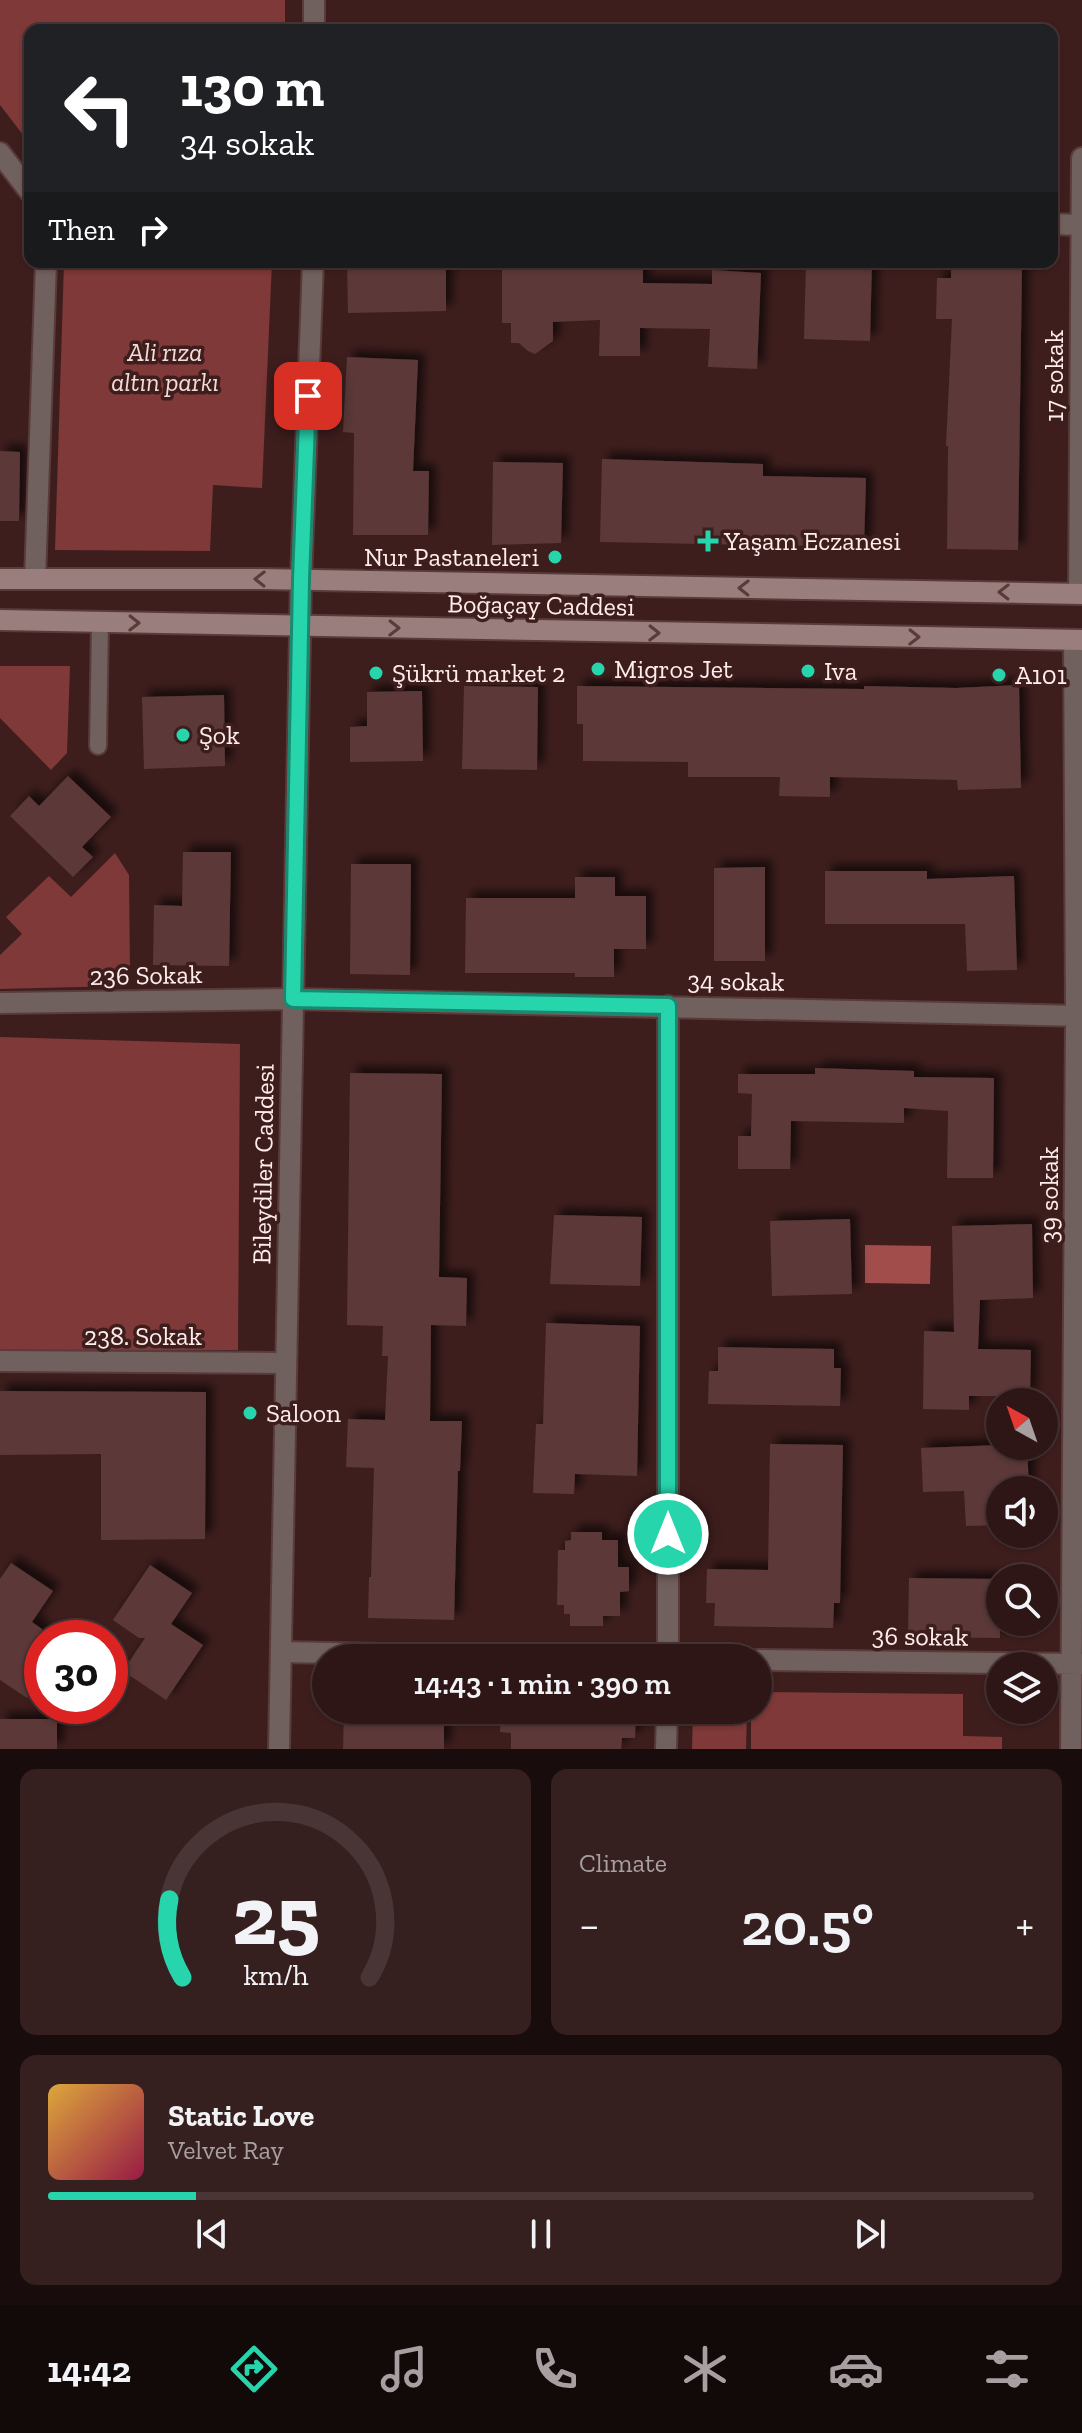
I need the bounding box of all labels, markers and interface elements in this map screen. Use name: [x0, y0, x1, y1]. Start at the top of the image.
text: 130 m: [180, 53, 324, 120]
icon: left: [48, 56, 152, 160]
text: 34 sokak: [180, 121, 314, 164]
icon: right: [131, 208, 175, 252]
text: Then: [48, 212, 115, 248]
street label: 17 sokak: [1038, 330, 1070, 422]
park label: Ali rıza altın parkı: [111, 336, 219, 398]
pin: [274, 362, 342, 430]
icon: arrive: [286, 374, 330, 418]
place label: Yaşam Eczanesi: [723, 525, 901, 557]
marker: Yaşam Eczanesi: [699, 532, 717, 550]
place label: Nur Pastaneleri: [364, 541, 539, 573]
marker: Nur Pastaneleri: [546, 548, 564, 566]
one-way arrow: [253, 570, 266, 588]
one-way arrow: [737, 579, 750, 596]
one-way arrow: [997, 583, 1010, 601]
street label: Boğaçay Caddesi: [447, 587, 635, 623]
one-way arrow: [128, 614, 141, 632]
one-way arrow: [388, 619, 401, 637]
one-way arrow: [648, 624, 661, 642]
one-way arrow: [908, 629, 921, 646]
place label: Migros Jet: [614, 653, 733, 685]
place label: Iva: [824, 655, 858, 687]
place label: Şükrü market 2: [392, 657, 565, 689]
place label: A101: [1015, 659, 1067, 691]
marker: Migros Jet: [589, 660, 607, 678]
marker: Iva: [799, 662, 817, 680]
marker: Şükrü market 2: [367, 664, 385, 682]
marker: A101: [990, 666, 1008, 684]
place label: Şok: [199, 719, 240, 751]
marker: Şok: [174, 726, 192, 744]
street label: 236 Sokak: [89, 958, 203, 992]
street label: 34 sokak: [687, 964, 785, 998]
street label: Bileydiler Caddesi: [245, 1064, 281, 1264]
street label: 39 sokak: [1033, 1146, 1065, 1243]
street label: 238. Sokak: [84, 1320, 202, 1352]
north arrow: [986, 1388, 1058, 1460]
map controls: [986, 1388, 1058, 1724]
place label: Saloon: [266, 1397, 341, 1429]
marker: Saloon: [241, 1404, 259, 1422]
button: sound: [986, 1476, 1058, 1548]
position arrow: [626, 1492, 710, 1576]
button: search: [986, 1564, 1058, 1636]
street label: 36 sokak: [871, 1619, 969, 1653]
speed limit sign: 30: [24, 1620, 128, 1724]
button: layers: [986, 1652, 1058, 1724]
text: 14:43 · 1 min · 390 m: [413, 1666, 671, 1702]
text: Climate: [579, 1847, 667, 1879]
text: 25: [231, 1865, 320, 1965]
text: 20.5°: [741, 1888, 874, 1960]
text: −: [579, 1898, 600, 1951]
text: +: [1015, 1898, 1034, 1951]
text: km/h: [243, 1958, 308, 1992]
text: Static Love: [168, 2098, 314, 2134]
text: Velvet Ray: [168, 2134, 284, 2166]
icon: previous: [190, 2212, 234, 2256]
icon: pause: [519, 2212, 563, 2256]
icon: next: [848, 2212, 892, 2256]
icon: directions: [226, 2341, 282, 2397]
icon: music: [376, 2341, 432, 2397]
icon: phone: [527, 2341, 583, 2397]
icon: climate: [677, 2341, 733, 2397]
icon: car: [828, 2341, 884, 2397]
icon: filters: [979, 2341, 1035, 2397]
text: 14:42: [47, 2348, 131, 2391]

